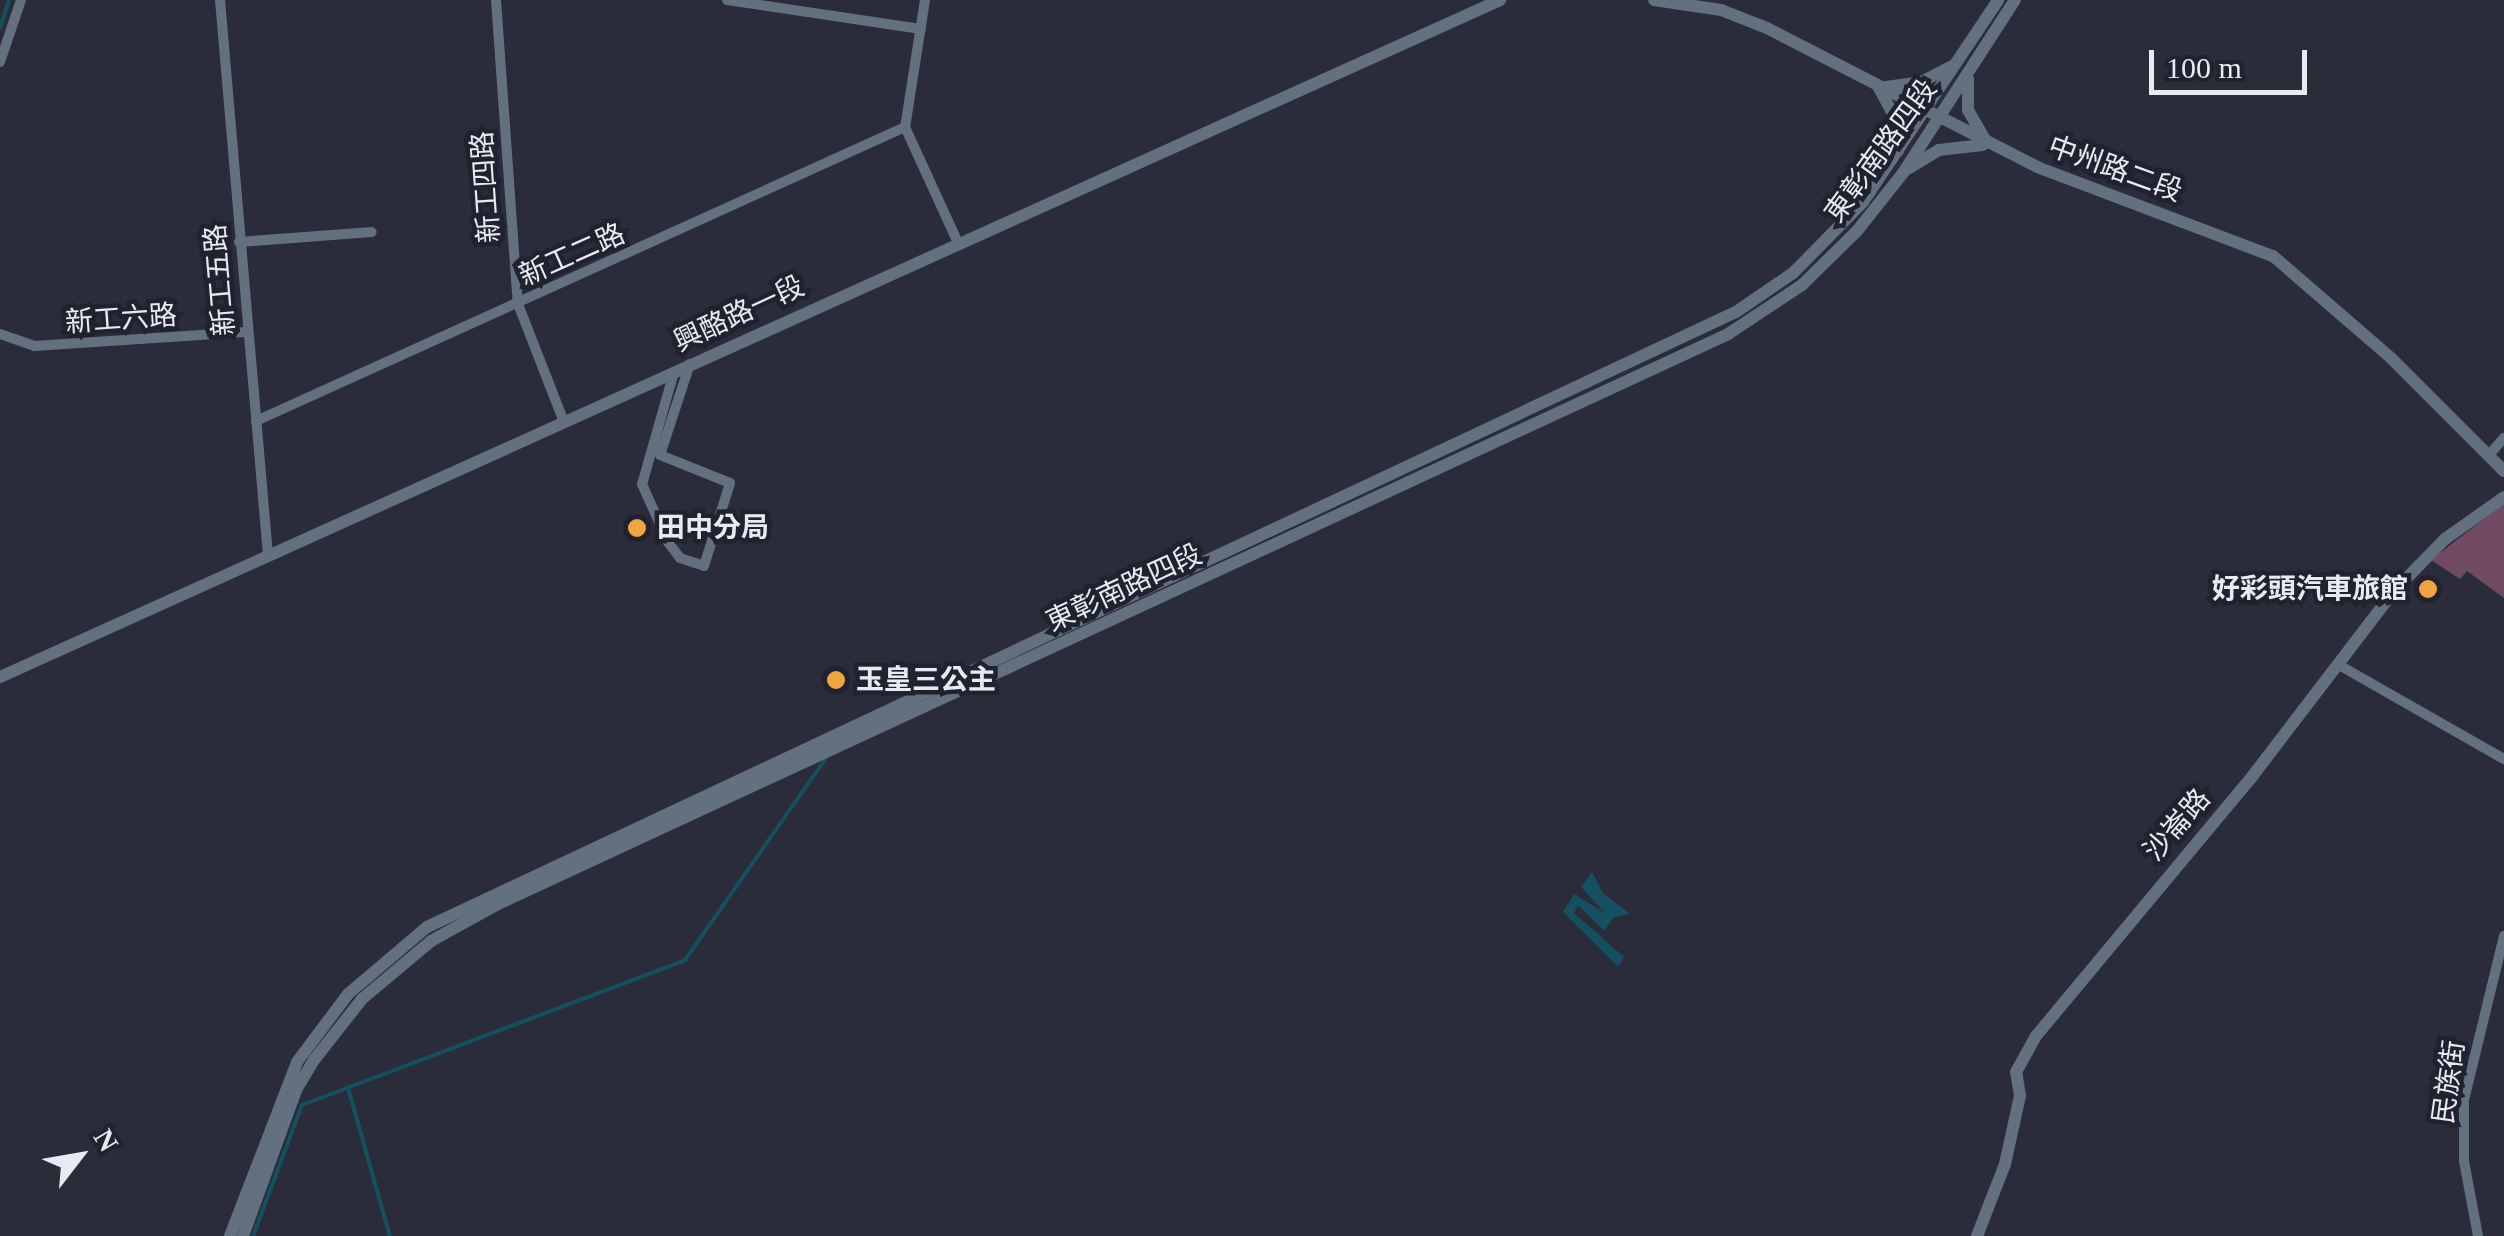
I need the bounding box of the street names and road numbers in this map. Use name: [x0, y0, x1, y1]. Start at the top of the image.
street label: 東彰南路四段: [1818, 73, 1944, 229]
street label: 中州路二段: [2043, 129, 2187, 209]
street label: 新工四路: [465, 130, 507, 244]
street label: 新工二路: [514, 217, 630, 293]
street label: 新工五路: [198, 223, 242, 337]
street label: 興酪路一段: [668, 269, 810, 359]
street label: 新工六路: [64, 298, 178, 340]
street label: 東彰南路四段: [1041, 537, 1207, 639]
street label: 沙崙路: [2137, 782, 2217, 868]
street label: 民族街: [2427, 1038, 2471, 1126]

